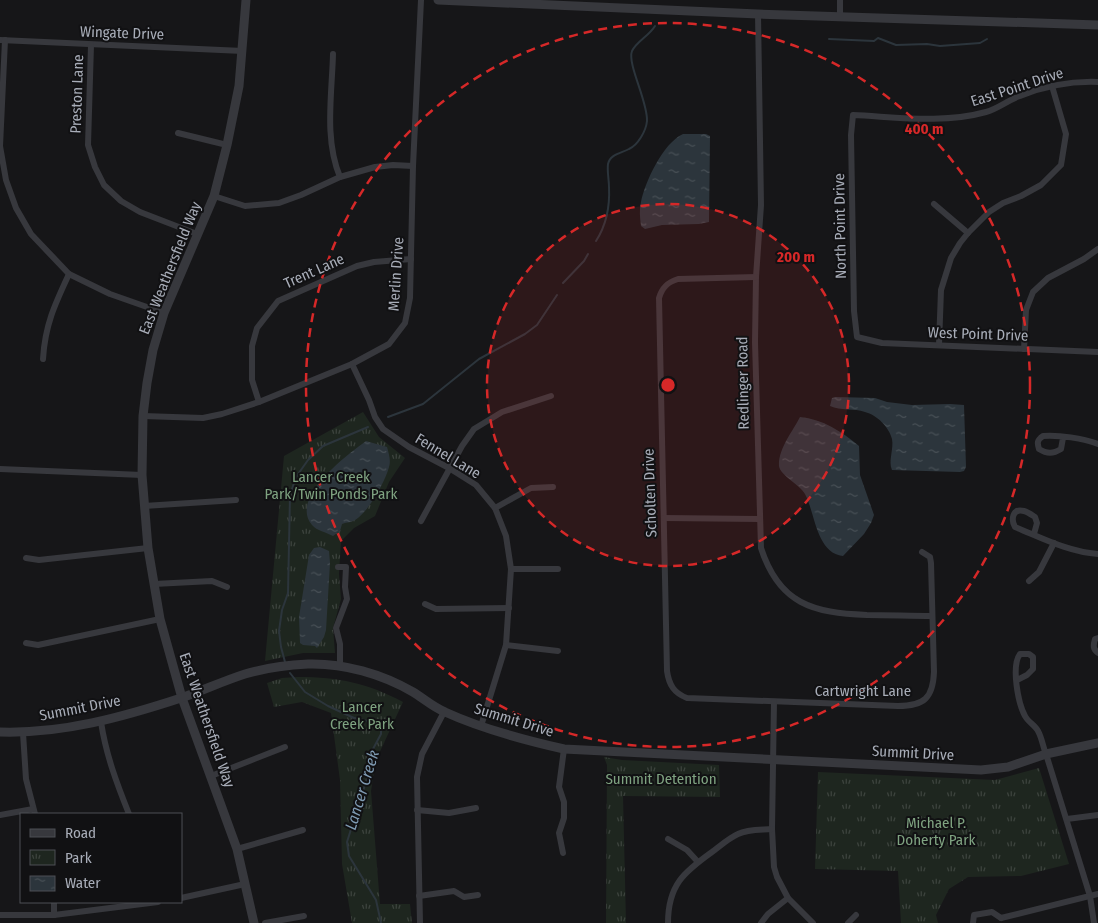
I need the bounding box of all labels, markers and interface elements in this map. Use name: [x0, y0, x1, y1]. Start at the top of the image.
street label: Wingate Drive: [80, 23, 164, 43]
street label: Preston Lane: [67, 54, 87, 134]
street label: East Point Drive: [969, 64, 1065, 110]
text: 400 m: [905, 120, 943, 138]
street label: North Point Drive: [830, 173, 850, 279]
street label: East Weathersfield Way: [135, 199, 205, 337]
street label: Merlin Drive: [384, 236, 408, 312]
text: 200 m: [776, 248, 815, 266]
street label: Trent Lane: [281, 250, 347, 292]
street label: West Point Drive: [927, 323, 1029, 345]
street label: Redlinger Road: [733, 336, 753, 430]
centre of rings: [659, 376, 677, 394]
street label: Fennel Lane: [412, 429, 484, 483]
street label: Scholten Drive: [639, 448, 661, 538]
park label: Lancer Creek Park/Twin Ponds Park: [265, 468, 398, 503]
street label: East Weathersfield Way: [175, 650, 239, 790]
street label: Cartwright Lane: [815, 682, 911, 700]
street label: Summit Drive: [38, 691, 122, 725]
park label: Lancer Creek Park: [330, 698, 394, 733]
street label: Summit Drive: [472, 699, 556, 741]
street label: Summit Drive: [871, 742, 955, 764]
water label: Lancer Creek: [341, 748, 383, 832]
park label: Summit Detention: [605, 770, 717, 788]
legend: [20, 813, 182, 903]
park label: Michael P. Doherty Park: [897, 814, 975, 849]
text: Road: [65, 824, 96, 842]
text: Park: [65, 849, 92, 867]
text: Water: [65, 874, 101, 892]

